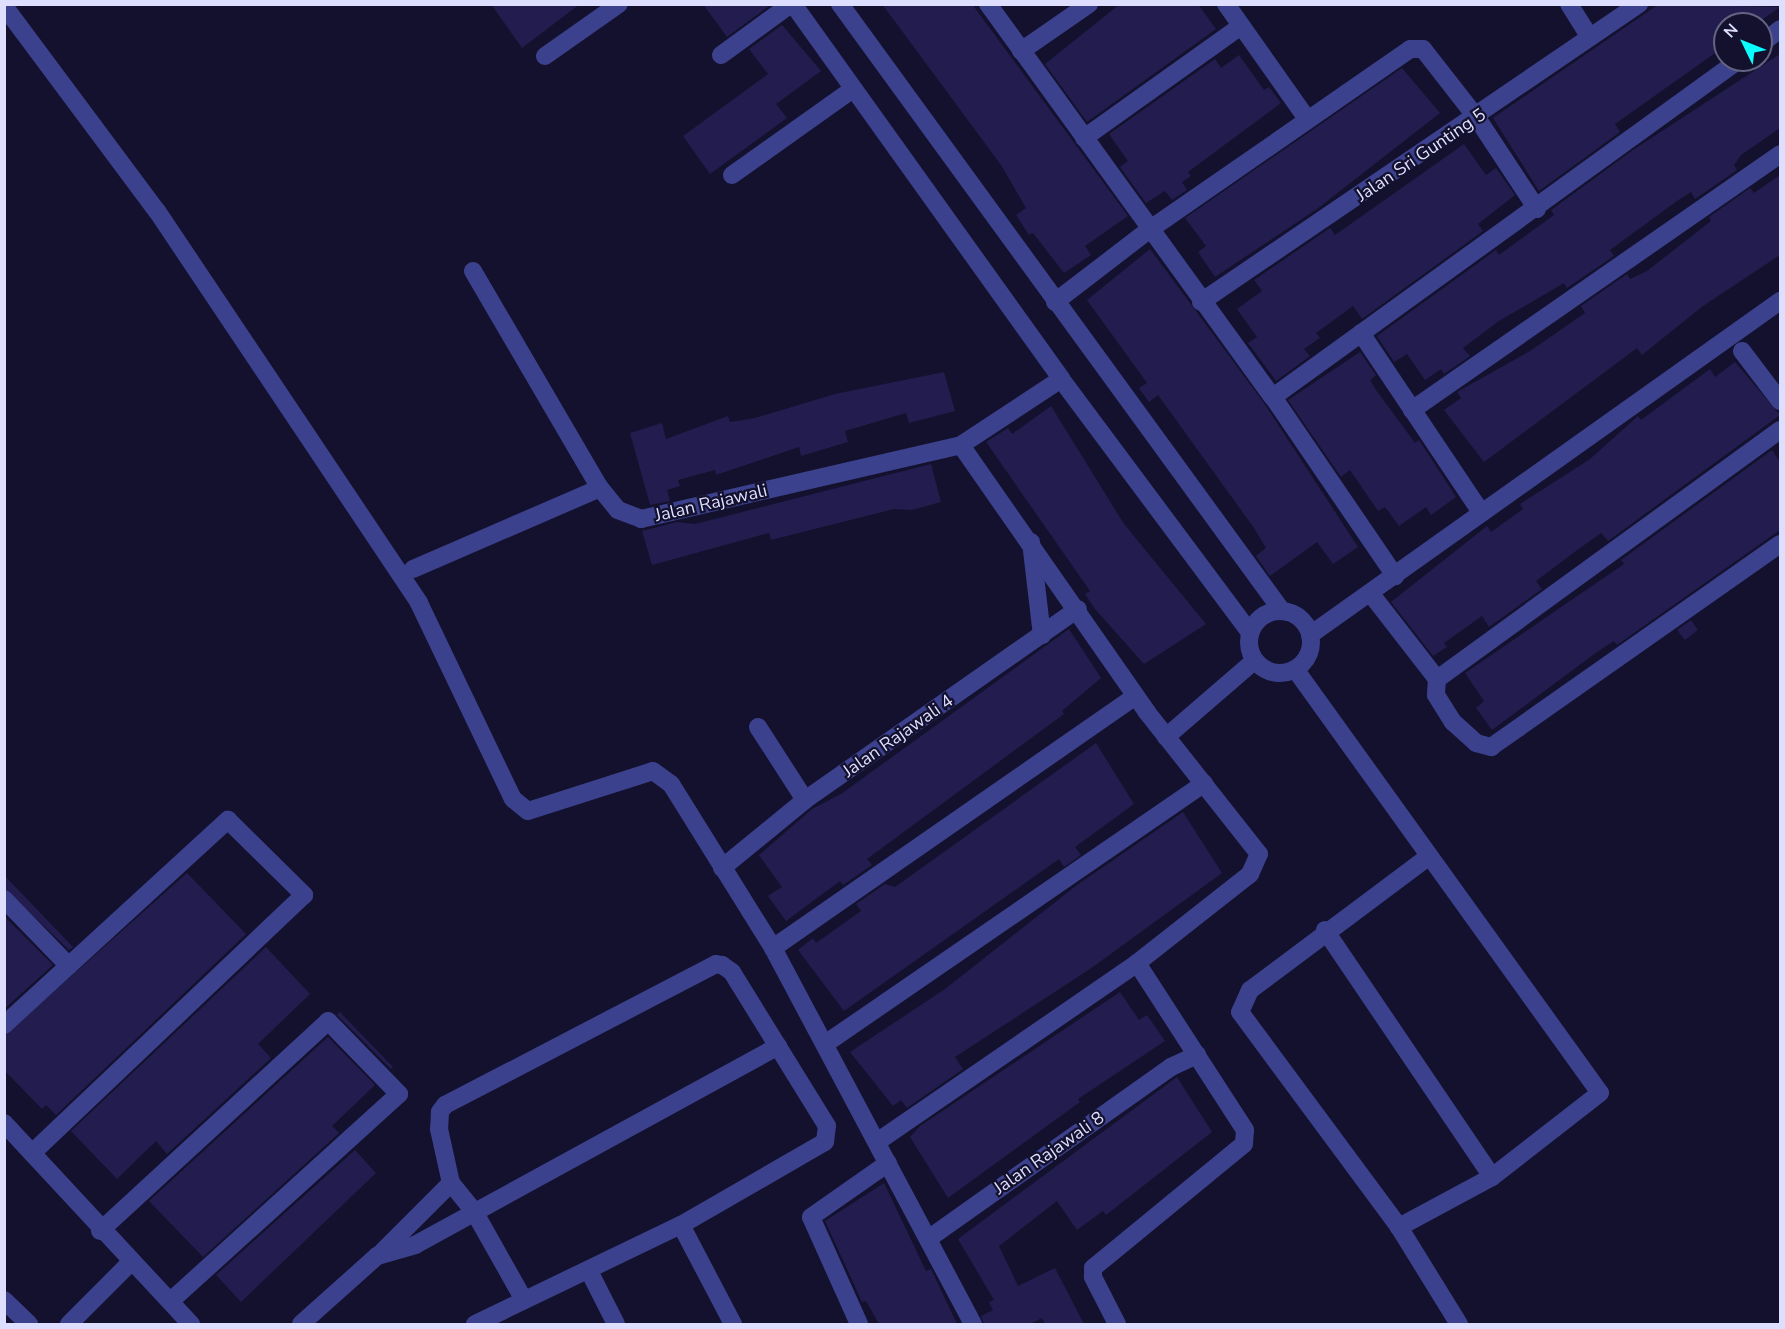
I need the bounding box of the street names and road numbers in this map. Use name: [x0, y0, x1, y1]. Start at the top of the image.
street label: Jalan Sri Gunting 5: [1352, 104, 1490, 206]
street label: Jalan Rajawali: [653, 480, 769, 526]
street label: Jalan Rajawali 4: [839, 690, 957, 782]
street label: Jalan Rajawali 8: [990, 1107, 1108, 1199]

